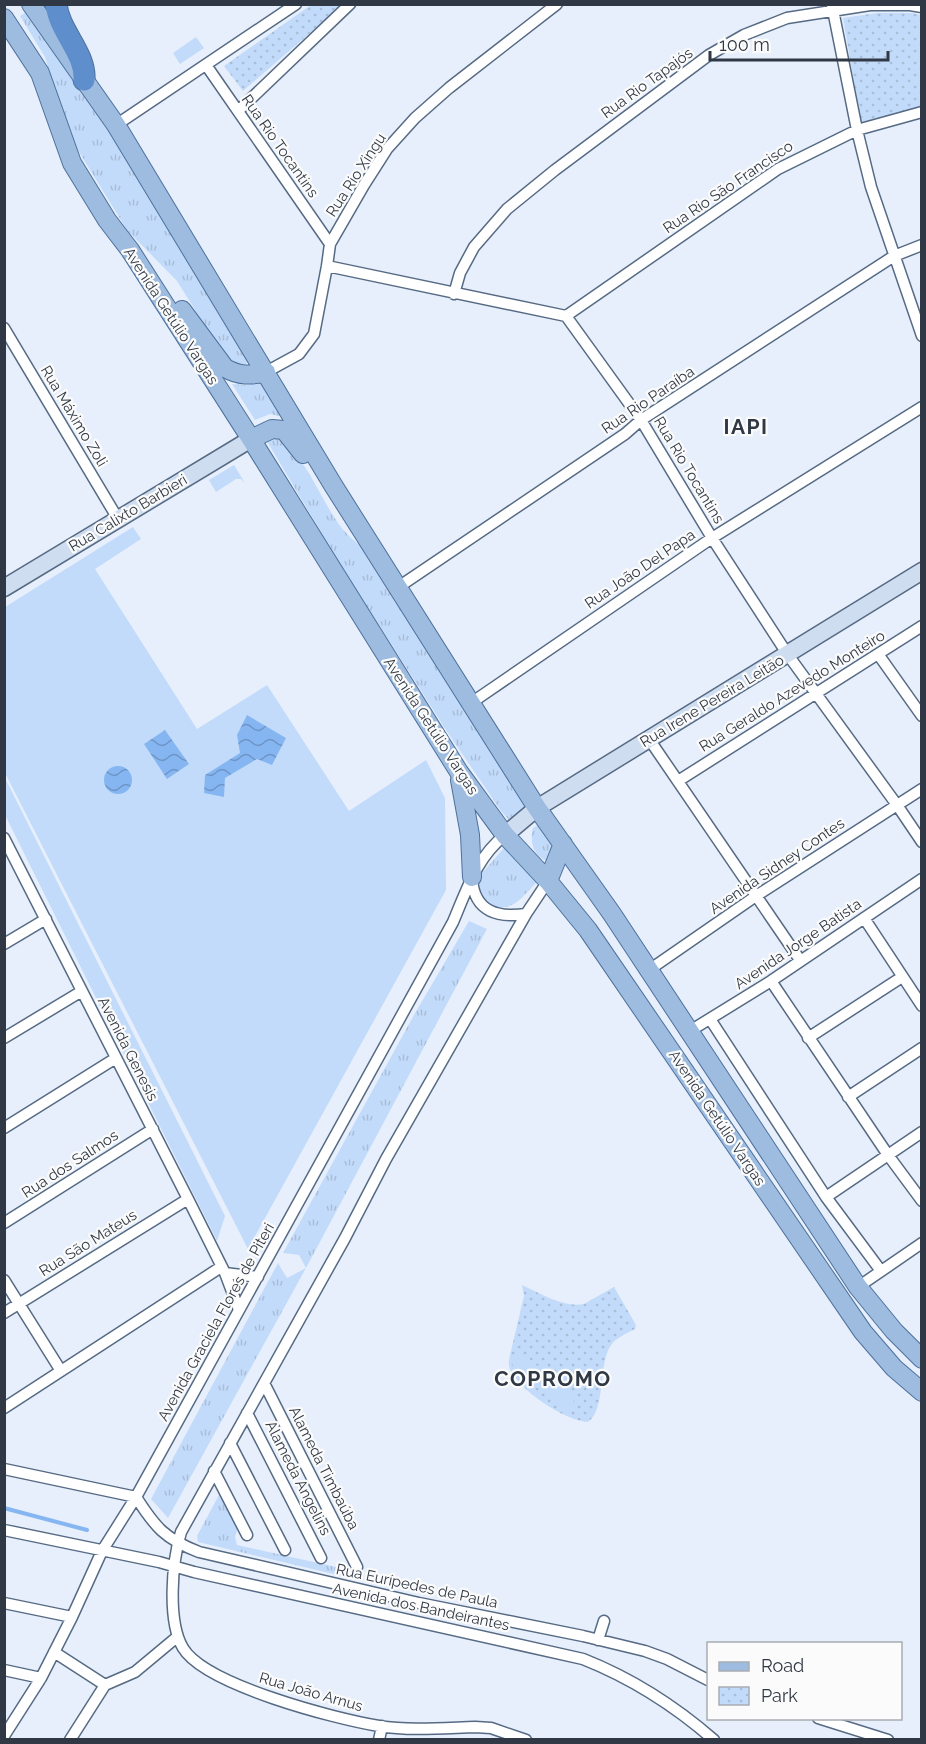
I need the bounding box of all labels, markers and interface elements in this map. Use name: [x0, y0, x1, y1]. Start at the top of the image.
scale bar: [710, 24, 888, 62]
text: 100 m: [719, 34, 770, 55]
street label: Rua Rio Tapajós: [598, 44, 696, 122]
street label: Rua Rio Tocantins: [238, 91, 322, 201]
street label: Rua Rio Xingu: [322, 130, 390, 220]
street label: Rua Rio São Francisco: [660, 137, 796, 237]
street label: Avenida Getúlio Vargas: [120, 244, 222, 388]
street label: Rua Máximo Zoli: [37, 362, 111, 470]
street label: Rua Rio Paraíba: [598, 362, 698, 438]
street label: Rua Rio Tocantins: [650, 413, 728, 527]
district label: IAPI: [723, 414, 769, 439]
street label: Rua Calixto Barbieri: [66, 471, 190, 555]
street label: Rua João Del Papa: [582, 525, 698, 613]
street label: Rua Geraldo Azevedo Monteiro: [696, 626, 888, 756]
street label: Rua Irene Pereira Leitão: [637, 651, 787, 751]
street label: Avenida Getúlio Vargas: [380, 654, 482, 798]
street label: Avenida Sidney Contes: [706, 814, 848, 918]
street label: Avenida Jorge Batista: [731, 895, 865, 993]
street label: Avenida Genesis: [94, 994, 162, 1104]
street label: Avenida Getúlio Vargas: [665, 1047, 769, 1189]
street label: Rua dos Salmos: [18, 1126, 122, 1202]
street label: Rua São Mateus: [36, 1206, 140, 1280]
street label: Avenida Graciela Flores de Piteri: [154, 1220, 278, 1424]
district label: COPROMO: [494, 1366, 612, 1391]
street label: Alameda Timbaúba: [285, 1403, 363, 1533]
street label: Alameda Angelins: [261, 1418, 335, 1538]
street label: Rua Eurípedes de Paula: [335, 1560, 499, 1612]
street label: Avenida dos Bandeirantes: [331, 1579, 511, 1635]
legend: [707, 1642, 902, 1720]
text: Road: [761, 1655, 804, 1676]
street label: Rua João Arnus: [257, 1669, 365, 1715]
text: Park: [761, 1685, 798, 1706]

